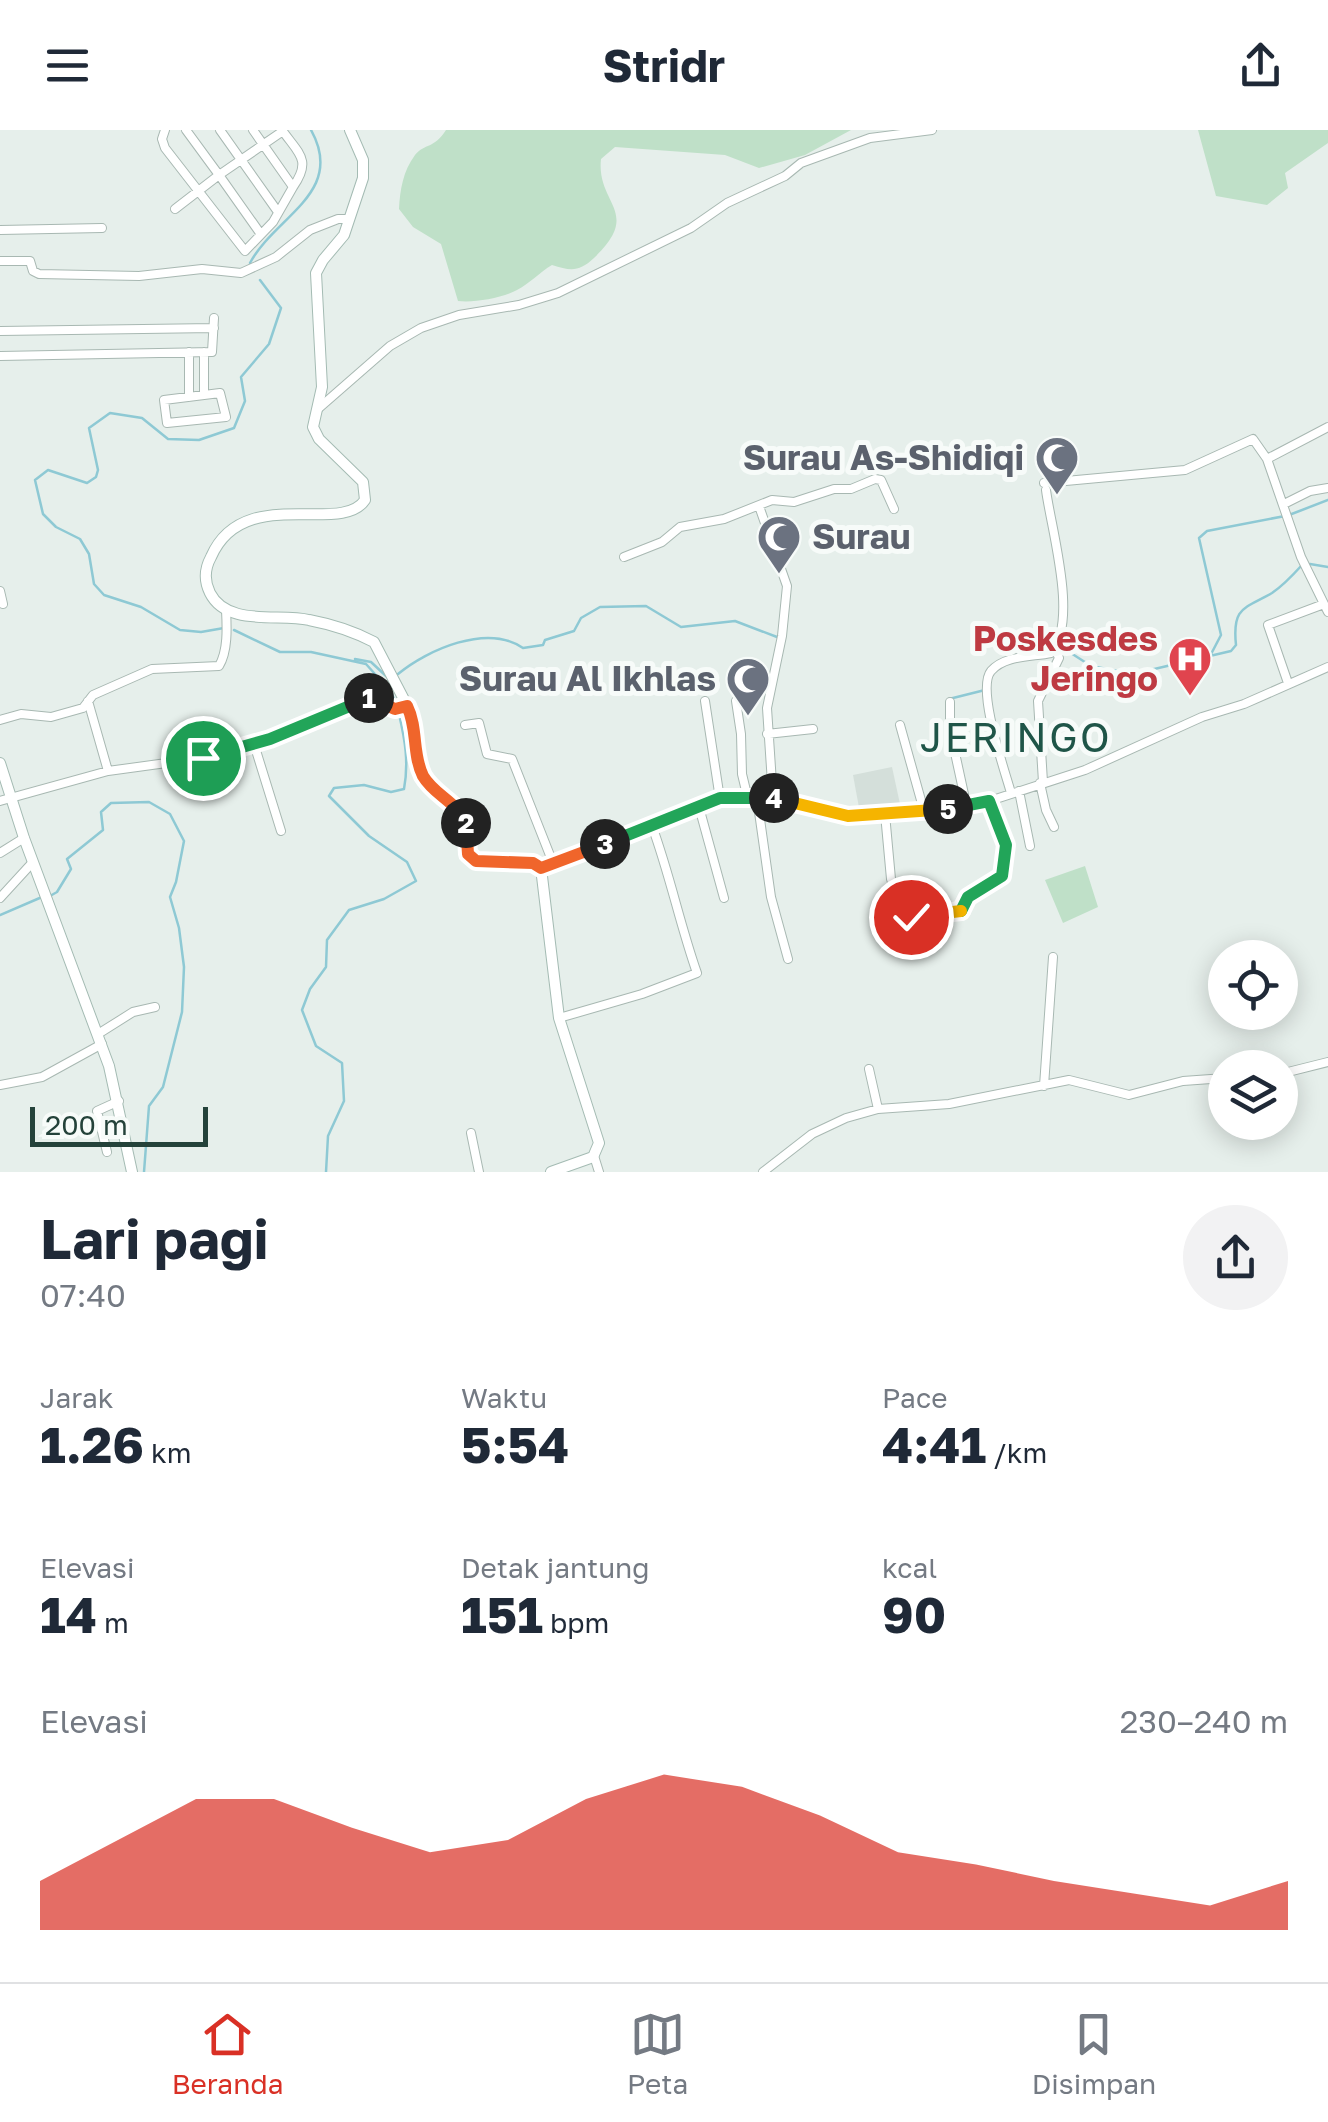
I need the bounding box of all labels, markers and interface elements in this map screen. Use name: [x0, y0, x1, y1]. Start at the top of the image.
icon: menu: [40, 38, 95, 93]
text: Stridr: [603, 38, 725, 92]
icon: share: [1233, 38, 1288, 93]
mosque icon: Surau As-Shidiqi: [1034, 435, 1080, 496]
place label: Surau As-Shidiqi: [743, 436, 1024, 478]
mosque icon: Surau: [756, 514, 802, 575]
place label: Surau: [812, 515, 911, 557]
place label: Poskesdes Jeringo: [973, 617, 1158, 699]
hospital icon: Poskesdes Jeringo: [1167, 636, 1213, 697]
mosque icon: Surau Al Ikhlas: [725, 656, 771, 717]
place label: Surau Al Ikhlas: [459, 657, 716, 699]
pin: 1: [344, 673, 394, 723]
text: 1: [362, 681, 376, 714]
district label: JERINGO: [920, 713, 1112, 761]
pin: [161, 716, 246, 801]
icon: arrive: [176, 731, 231, 786]
pin: 4: [749, 773, 799, 823]
text: 4: [765, 781, 783, 814]
pin: 5: [923, 784, 973, 834]
text: 5: [939, 792, 957, 825]
pin: 2: [441, 798, 491, 848]
text: 2: [457, 806, 475, 839]
pin: 3: [580, 819, 630, 869]
text: 3: [596, 827, 614, 860]
pin: [869, 875, 954, 960]
icon: check: [884, 890, 939, 945]
map controls: [1208, 940, 1298, 1140]
button: locate: [1208, 940, 1298, 1030]
button: layers: [1208, 1050, 1298, 1140]
scale bar: [30, 1102, 208, 1146]
text: 200 m: [45, 1108, 128, 1141]
text: Lari pagi: [40, 1205, 269, 1271]
button: share: [1183, 1205, 1288, 1310]
text: 07:40: [40, 1276, 126, 1314]
text: Jarak: [40, 1381, 114, 1414]
text: Waktu: [461, 1381, 547, 1414]
text: Pace: [882, 1381, 947, 1414]
text: 1.26: [40, 1414, 144, 1474]
text: 5:54: [461, 1414, 569, 1474]
text: 4:41: [882, 1414, 986, 1474]
text: km: [144, 1436, 192, 1469]
text: /km: [986, 1436, 1047, 1469]
text: Elevasi: [40, 1551, 134, 1584]
text: Detak jantung: [461, 1551, 650, 1584]
text: kcal: [882, 1551, 937, 1584]
text: 14: [40, 1584, 97, 1644]
text: 151: [461, 1584, 543, 1644]
text: 90: [882, 1584, 946, 1644]
text: m: [97, 1606, 129, 1639]
text: bpm: [543, 1606, 609, 1639]
text: Elevasi: [40, 1702, 148, 1740]
text: 230–240 m: [1120, 1702, 1288, 1740]
tab: Beranda: [172, 2007, 283, 2100]
tab: Peta: [627, 2007, 688, 2100]
tab: Disimpan: [1032, 2007, 1156, 2100]

